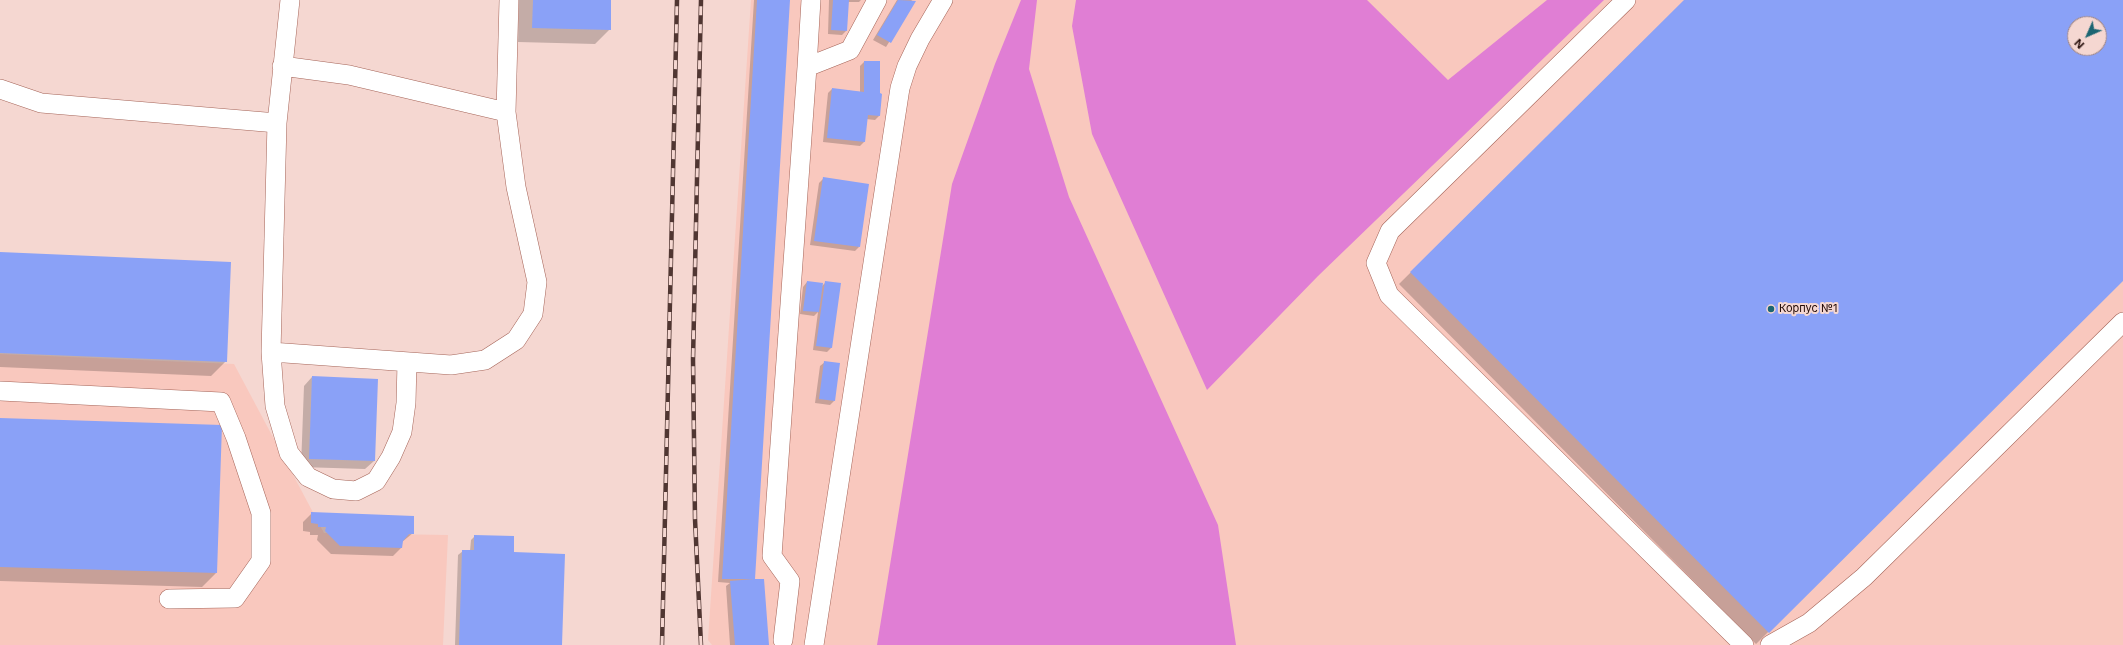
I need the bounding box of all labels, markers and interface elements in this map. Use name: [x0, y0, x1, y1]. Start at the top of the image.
north arrow: [2067, 16, 2107, 56]
text: N: [2071, 36, 2087, 52]
place label: Корпус №1: [1779, 302, 1837, 316]
marker: Корпус №1: [1766, 304, 1776, 314]

